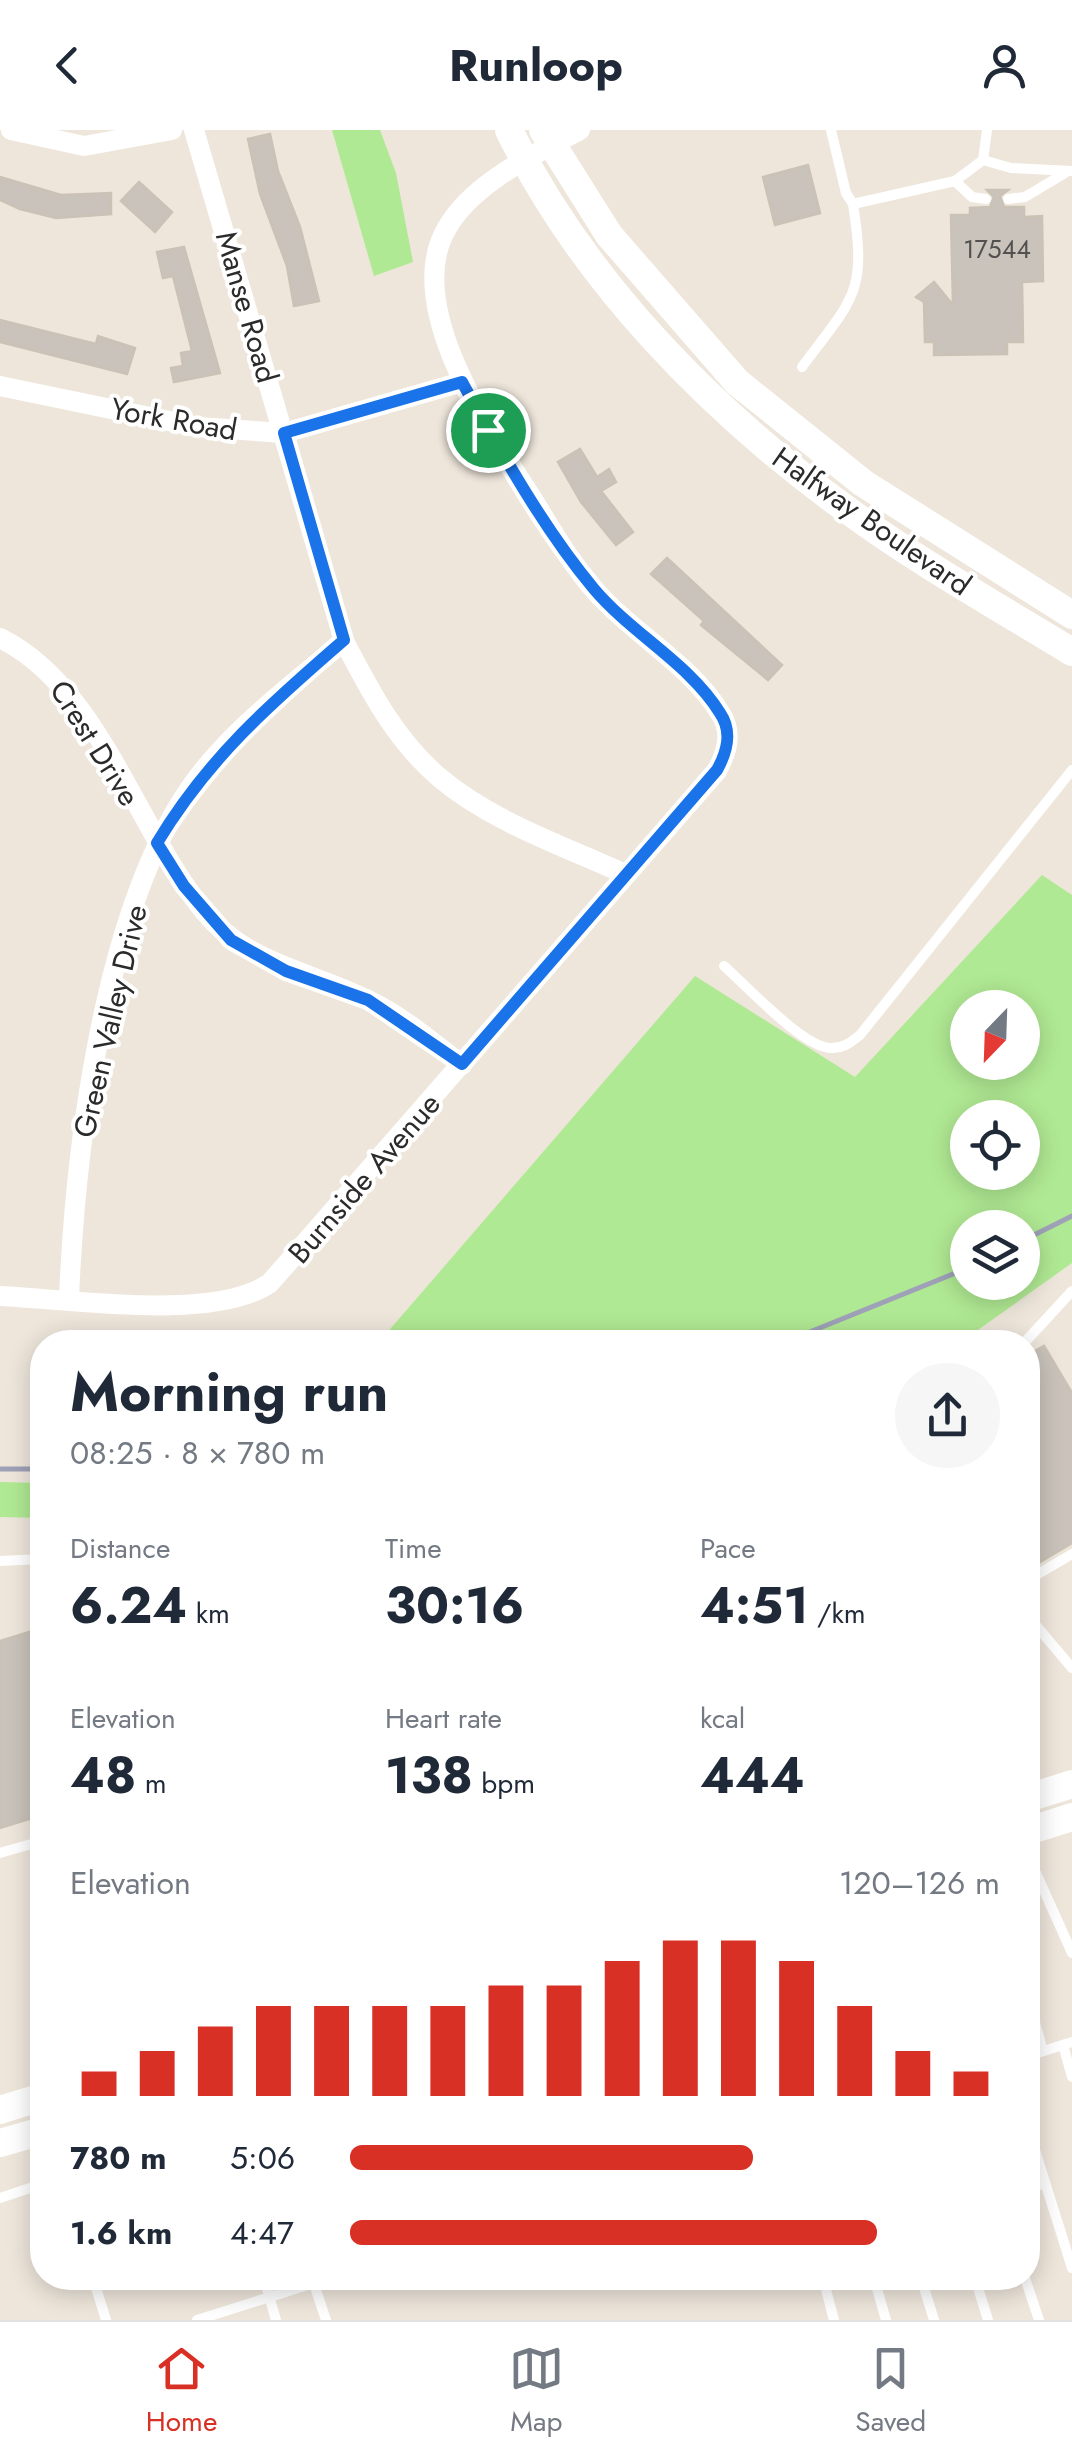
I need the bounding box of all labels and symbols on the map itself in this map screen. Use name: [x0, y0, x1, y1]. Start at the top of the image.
street label: Manse Road: [205, 226, 289, 388]
house number: 17544: [963, 231, 1031, 267]
street label: York Road: [108, 387, 240, 451]
pin: [446, 388, 531, 473]
street label: Halfway Boulevard: [764, 436, 980, 606]
street label: Crest Drive: [39, 672, 151, 814]
street label: Green Valley Drive: [62, 900, 158, 1142]
north arrow: [950, 990, 1040, 1080]
street label: Burnside Avenue: [278, 1083, 450, 1273]

